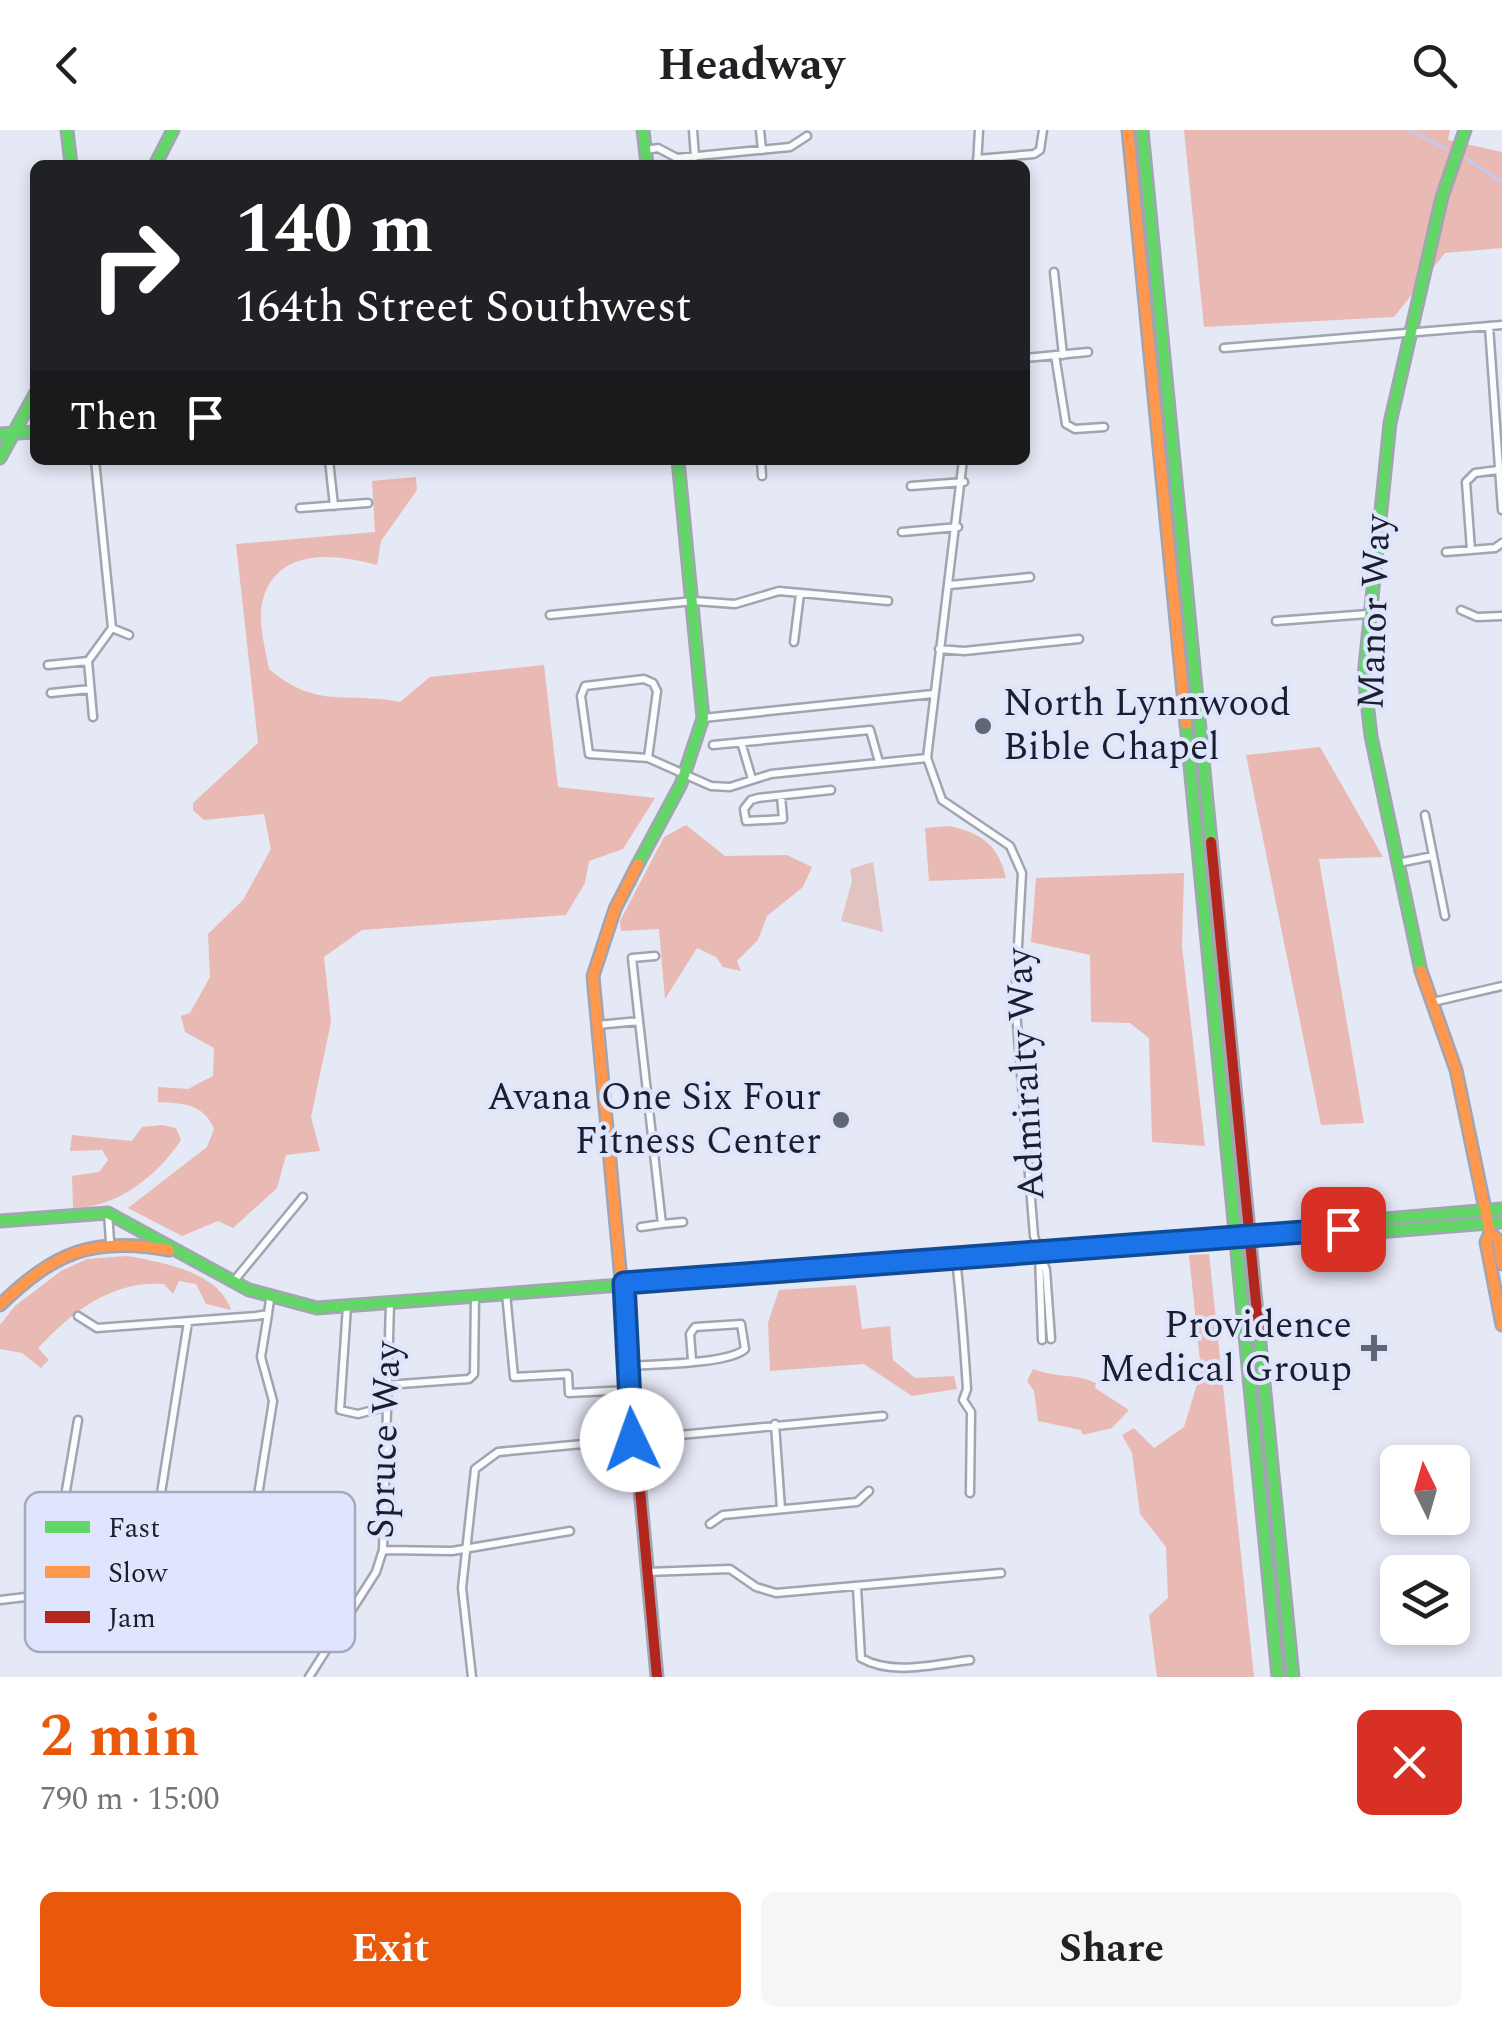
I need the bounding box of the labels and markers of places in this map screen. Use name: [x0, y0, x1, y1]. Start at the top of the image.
place label: North Lynnwood Bible Chapel: [1003, 675, 1291, 777]
marker: North Lynnwood Bible Chapel: [972, 715, 994, 737]
place label: Avana One Six Four Fitness Center: [487, 1069, 821, 1171]
marker: Avana One Six Four Fitness Center: [830, 1109, 852, 1131]
pin: [1301, 1187, 1386, 1272]
place label: Providence Medical Group: [1099, 1297, 1352, 1399]
marker: Providence Medical Group: [1361, 1335, 1387, 1361]

